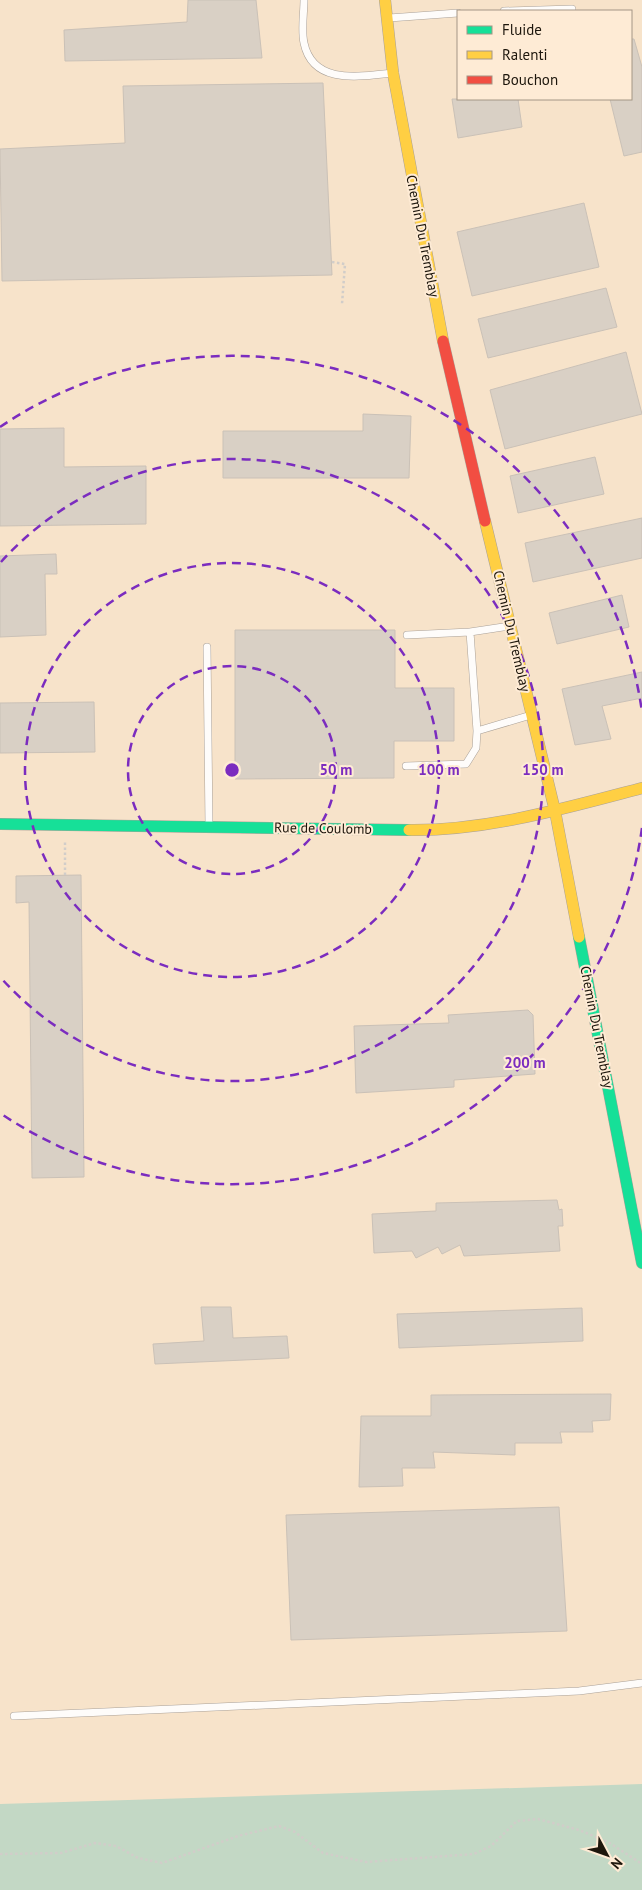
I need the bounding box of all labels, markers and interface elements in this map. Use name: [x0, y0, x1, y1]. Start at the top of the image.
legend: [457, 10, 632, 100]
text: Fluide: [502, 20, 542, 39]
text: Ralenti: [502, 45, 548, 64]
text: Bouchon: [502, 70, 558, 89]
street label: Chemin Du Tremblay: [402, 173, 444, 299]
street label: Chemin Du Tremblay: [489, 569, 535, 694]
text: 50 m: [320, 760, 352, 779]
text: 100 m: [418, 760, 460, 779]
text: 150 m: [522, 760, 564, 779]
centre of rings: [223, 761, 241, 779]
street label: Rue de Coulomb: [274, 818, 372, 838]
street label: Chemin Du Tremblay: [576, 964, 618, 1090]
text: 200 m: [504, 1053, 546, 1072]
north arrow: [582, 1830, 632, 1880]
text: N: [607, 1854, 627, 1873]

